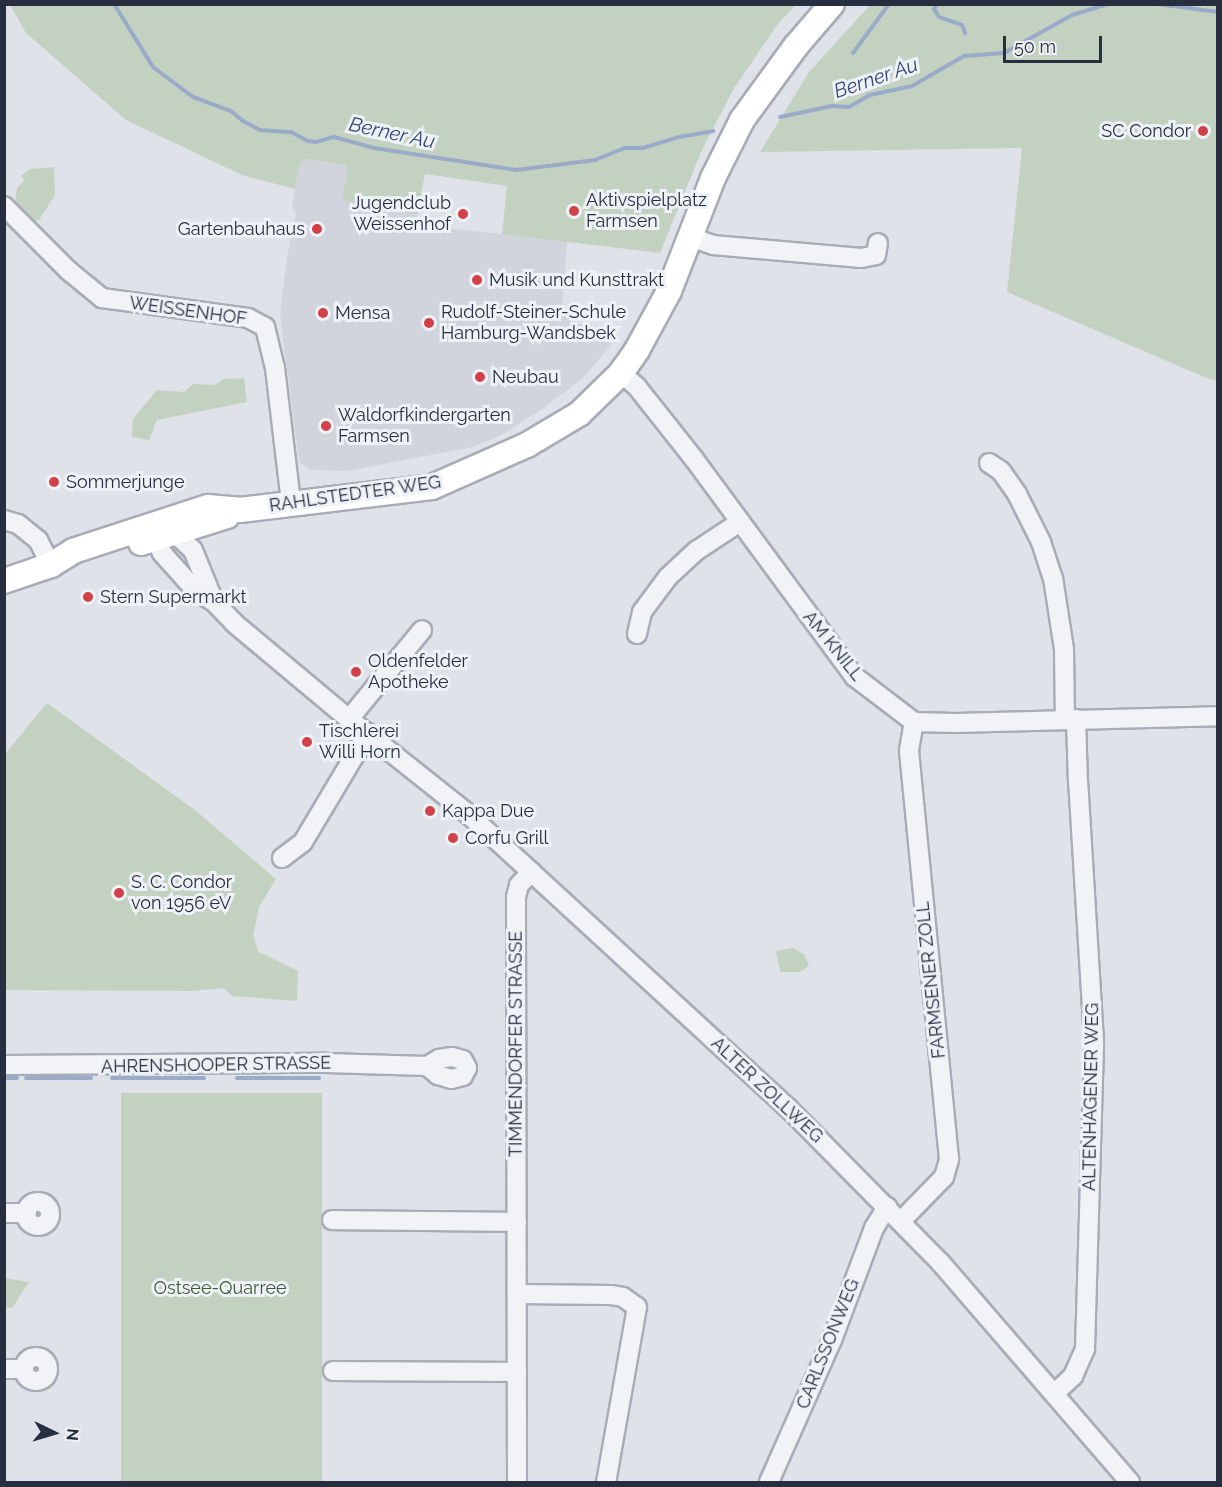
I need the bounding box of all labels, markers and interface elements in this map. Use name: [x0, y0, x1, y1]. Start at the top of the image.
scale bar: [1006, 24, 1105, 62]
text: 50 m: [1014, 36, 1056, 57]
water label: Berner Au: [830, 52, 922, 104]
water label: Berner Au: [346, 112, 438, 154]
place label: SC Condor: [1101, 120, 1191, 142]
marker: SC Condor: [1196, 124, 1210, 138]
place label: Aktivspielplatz Farmsen: [586, 190, 707, 232]
place label: Jugendclub Weissenhof: [352, 193, 451, 236]
marker: Aktivspielplatz Farmsen: [567, 204, 581, 218]
marker: Jugendclub Weissenhof: [456, 207, 470, 221]
place label: Gartenbauhaus: [178, 218, 305, 240]
marker: Gartenbauhaus: [310, 222, 324, 236]
place label: Musik und Kunsttrakt: [489, 269, 664, 291]
marker: Musik und Kunsttrakt: [470, 273, 484, 287]
street label: WEISSENHOF: [128, 292, 248, 330]
place label: Mensa: [335, 302, 390, 324]
place label: Rudolf-Steiner-Schule Hamburg-Wandsbek: [441, 302, 626, 344]
marker: Mensa: [316, 306, 330, 320]
marker: Rudolf-Steiner-Schule Hamburg-Wandsbek: [422, 316, 436, 330]
place label: Neubau: [492, 366, 559, 388]
marker: Neubau: [473, 370, 487, 384]
place label: Waldorfkindergarten Farmsen: [338, 405, 511, 448]
marker: Waldorfkindergarten Farmsen: [319, 419, 333, 433]
place label: Sommerjunge: [66, 471, 185, 493]
street label: RAHLSTEDTER WEG: [268, 471, 442, 517]
marker: Sommerjunge: [47, 475, 61, 489]
place label: Stern Supermarkt: [100, 586, 246, 608]
marker: Stern Supermarkt: [81, 590, 95, 604]
street label: AM KNILL: [798, 607, 868, 685]
place label: Oldenfelder Apotheke: [368, 651, 468, 694]
marker: Oldenfelder Apotheke: [349, 665, 363, 679]
place label: Tischlerei Willi Horn: [319, 721, 401, 764]
marker: Tischlerei Willi Horn: [300, 735, 314, 749]
place label: Kappa Due: [442, 800, 534, 822]
marker: Kappa Due: [423, 804, 437, 818]
place label: Corfu Grill: [465, 827, 549, 849]
marker: Corfu Grill: [446, 831, 460, 845]
place label: S. C. Condor von 1956 eV: [131, 872, 232, 914]
marker: S. C. Condor von 1956 eV: [112, 886, 126, 900]
street label: FARMSENER ZOLL: [912, 900, 950, 1060]
street label: TIMMENDORFER STRASSE: [505, 931, 527, 1157]
street label: ALTENHAGENER WEG: [1079, 1002, 1103, 1192]
street label: ALTER ZOLLWEG: [707, 1033, 827, 1147]
street label: AHRENSHOOPER STRASSE: [101, 1052, 331, 1078]
street label: CARLSSONWEG: [792, 1276, 864, 1412]
park label: Ostsee-Quarree: [153, 1277, 287, 1299]
north arrow: [24, 1403, 84, 1463]
text: N: [62, 1428, 82, 1442]

